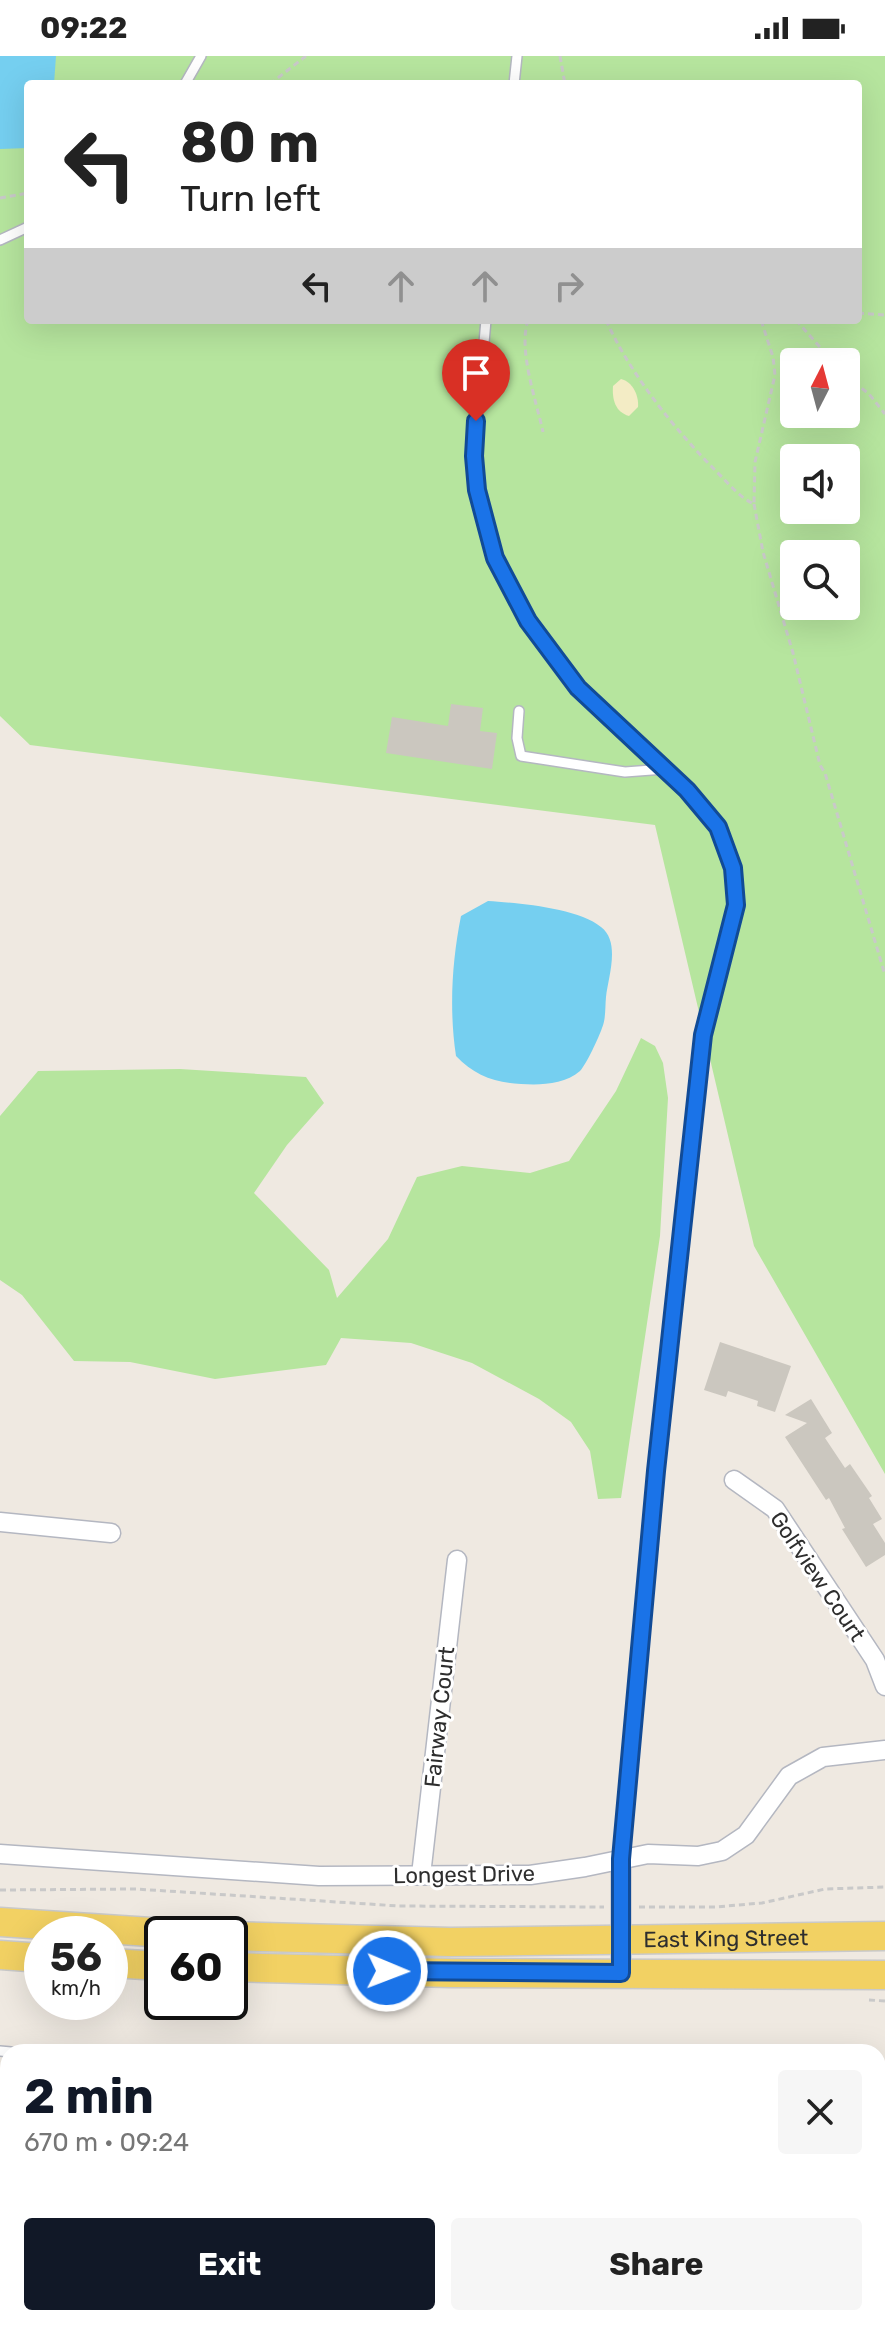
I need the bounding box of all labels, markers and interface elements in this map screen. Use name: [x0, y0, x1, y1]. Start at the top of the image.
text: 09:22: [40, 10, 127, 46]
text: 80 m: [180, 110, 319, 176]
icon: left: [48, 112, 152, 216]
text: Turn left: [180, 177, 321, 220]
icon: left: [295, 264, 339, 308]
icon: ahead: [379, 264, 423, 308]
icon: ahead: [463, 264, 507, 308]
icon: right: [547, 264, 591, 308]
pin: [442, 339, 510, 421]
north arrow: [780, 348, 860, 428]
map controls: [780, 348, 860, 620]
icon: arrive: [454, 351, 498, 395]
button: sound: [780, 444, 860, 524]
button: search: [780, 540, 860, 620]
street label: Golfview Court: [764, 1506, 871, 1647]
street label: Fairway Court: [419, 1645, 460, 1789]
street label: Longest Drive: [393, 1860, 535, 1889]
speed limit sign: 60: [144, 1916, 248, 2020]
street label: East King Street: [643, 1924, 809, 1953]
position arrow: [345, 1929, 429, 2013]
text: 56: [50, 1934, 102, 1981]
text: km/h: [51, 1976, 101, 2000]
text: 2 min: [24, 2068, 154, 2125]
button: close: [778, 2070, 862, 2154]
text: 670 m · 09:24: [24, 2127, 189, 2158]
button: Exit: [24, 2218, 435, 2310]
button: Share: [451, 2218, 862, 2310]

